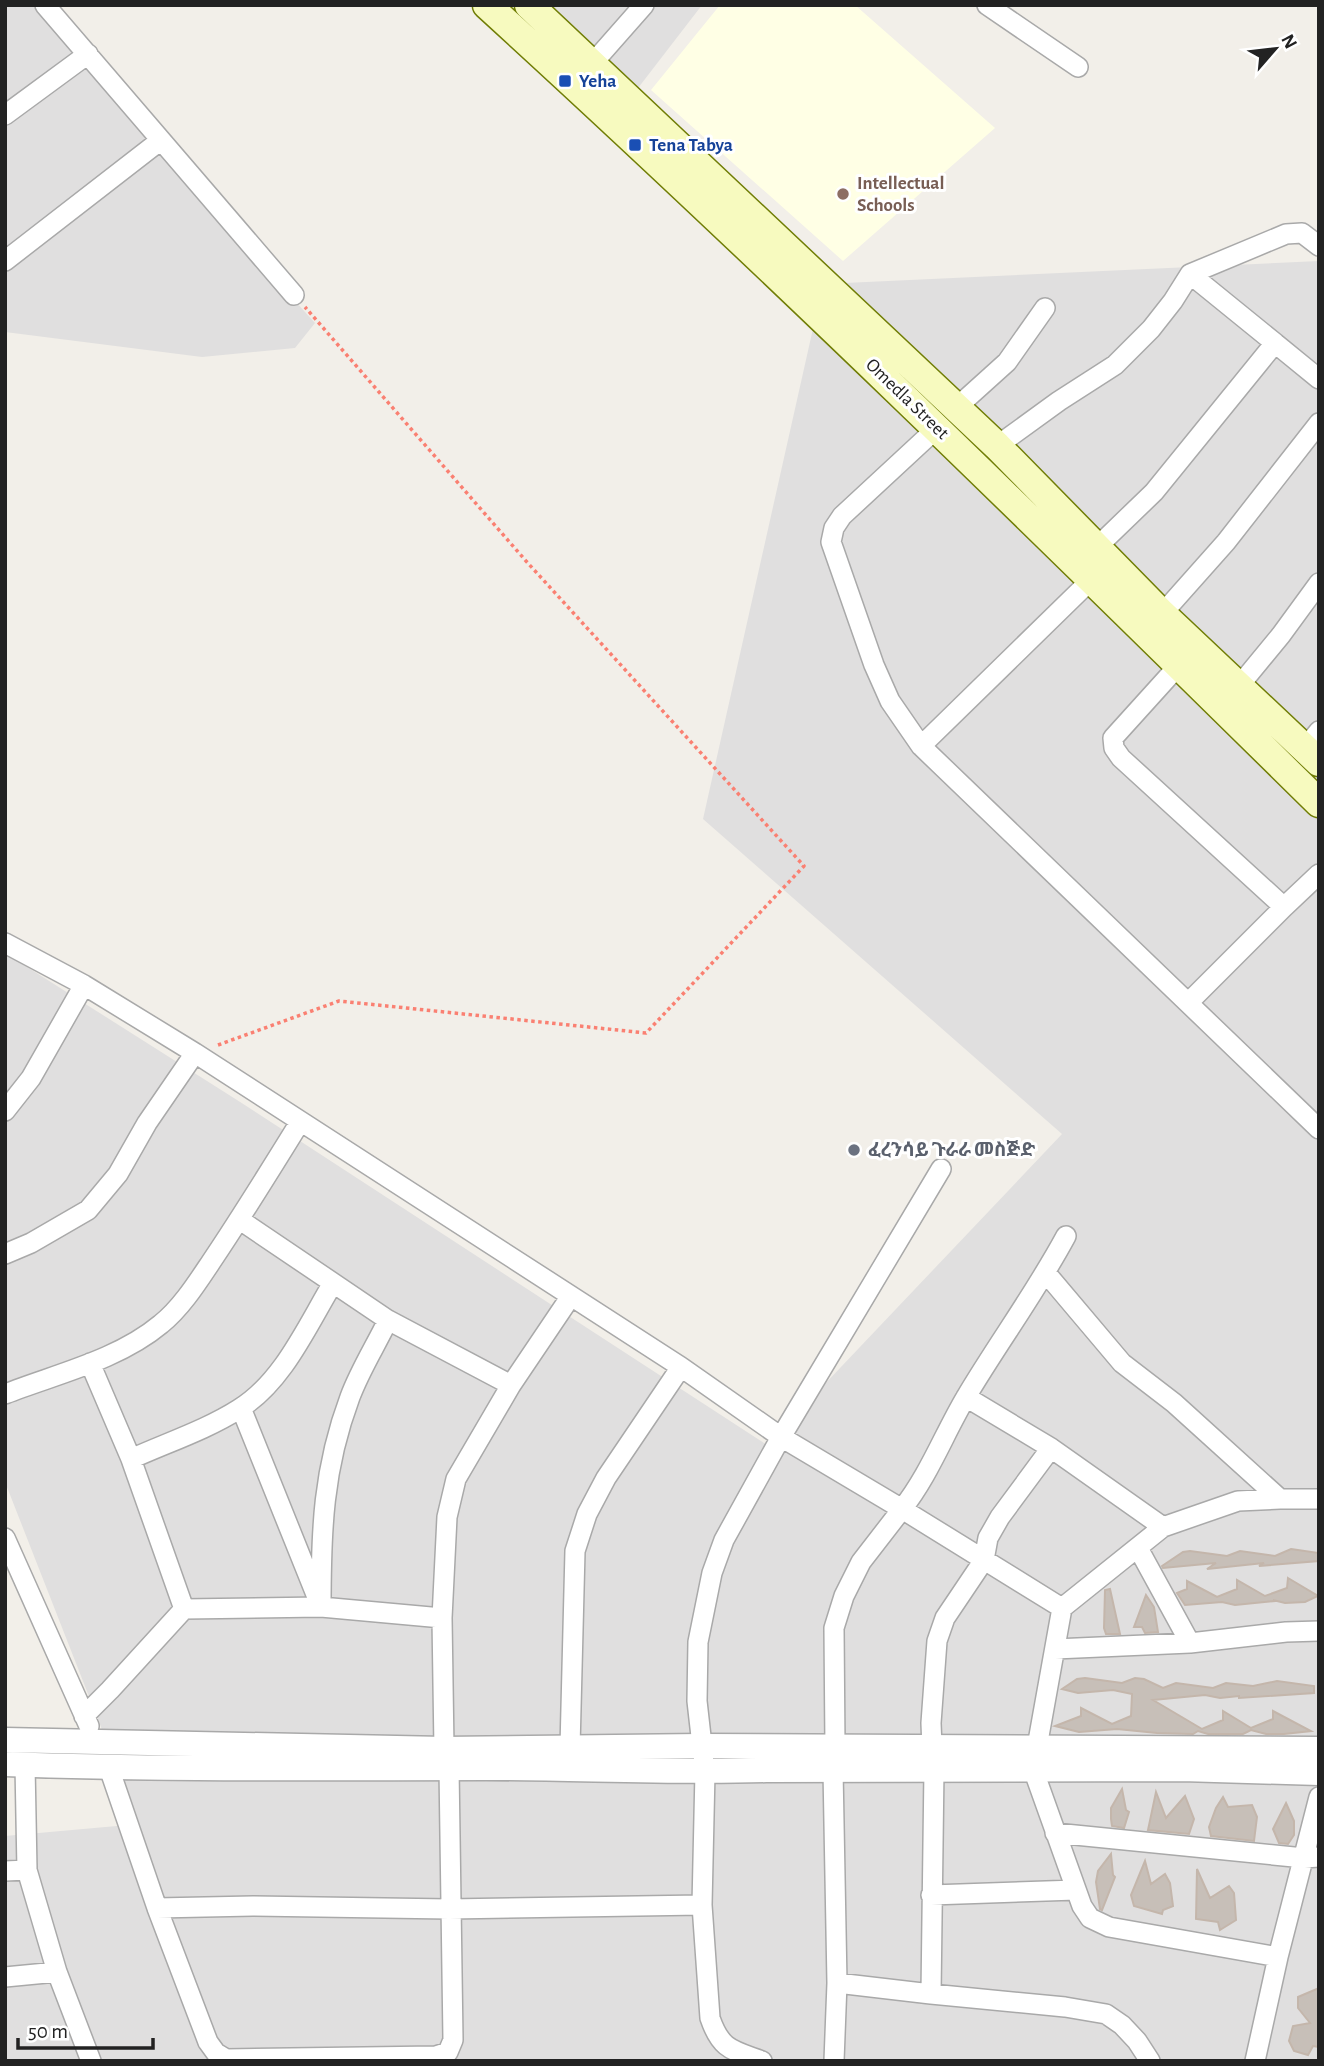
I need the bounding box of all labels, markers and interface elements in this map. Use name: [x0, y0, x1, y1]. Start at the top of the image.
north arrow: [1240, 14, 1310, 84]
text: N: [1277, 31, 1300, 52]
place label: Yeha: [579, 72, 617, 91]
marker: Yeha: [557, 73, 573, 89]
place label: Tena Tabya: [649, 136, 733, 155]
marker: Tena Tabya: [627, 137, 643, 153]
place label: Intellectual Schools: [857, 174, 944, 215]
marker: Intellectual Schools: [835, 186, 851, 202]
street label: Omedla Street: [862, 355, 952, 443]
place label: ፈረንሳይ ጉራራ መስጅድ: [868, 1140, 1036, 1160]
marker: ፈረንሳይ ጉራራ መስጅድ: [846, 1142, 862, 1158]
scale bar: [18, 2007, 152, 2050]
text: 50 m: [28, 2021, 68, 2042]

